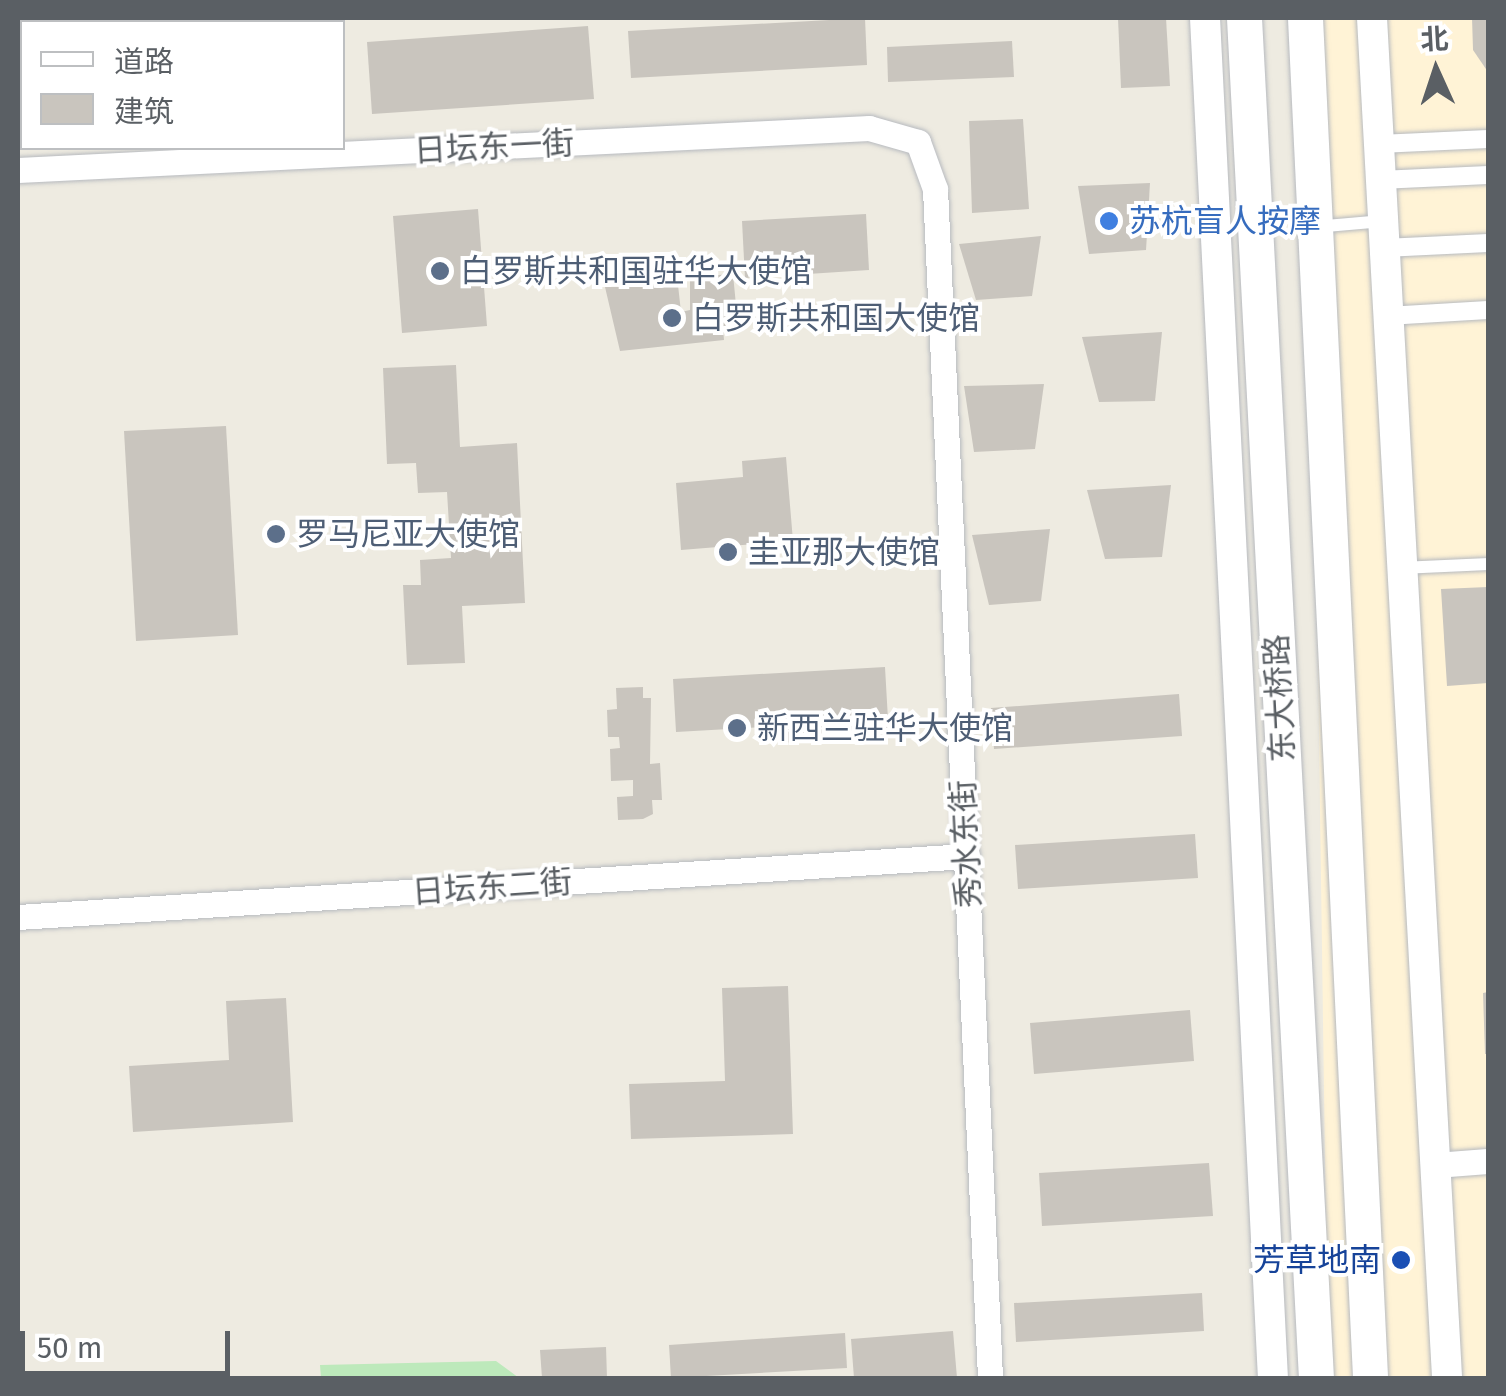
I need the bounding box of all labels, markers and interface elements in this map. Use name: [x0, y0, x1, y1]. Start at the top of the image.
legend: [20, 20, 345, 150]
north arrow: [1386, 20, 1486, 120]
text: 北: [1420, 22, 1449, 57]
text: 道路: [114, 44, 174, 80]
text: 建筑: [114, 94, 174, 130]
street label: 日坛东一街: [413, 124, 575, 170]
place label: 苏杭盲人按摩: [1129, 202, 1321, 240]
marker: 苏杭盲人按摩: [1098, 210, 1120, 232]
place label: 白罗斯共和国驻华大使馆: [460, 252, 812, 290]
marker: 白罗斯共和国驻华大使馆: [429, 260, 451, 282]
place label: 白罗斯共和国大使馆: [692, 299, 980, 337]
marker: 白罗斯共和国大使馆: [661, 307, 683, 329]
place label: 罗马尼亚大使馆: [296, 515, 520, 553]
marker: 罗马尼亚大使馆: [265, 523, 287, 545]
place label: 圭亚那大使馆: [748, 533, 940, 571]
marker: 圭亚那大使馆: [717, 541, 739, 563]
street label: 东大桥路: [1257, 633, 1303, 763]
place label: 新西兰驻华大使馆: [757, 709, 1013, 747]
marker: 新西兰驻华大使馆: [726, 717, 748, 739]
street label: 秀水东街: [943, 779, 989, 909]
street label: 日坛东二街: [411, 862, 573, 912]
place label: 芳草地南: [1253, 1241, 1381, 1279]
marker: 芳草地南: [1390, 1249, 1412, 1271]
scale bar: [25, 1311, 235, 1373]
text: 50 m: [37, 1330, 102, 1366]

